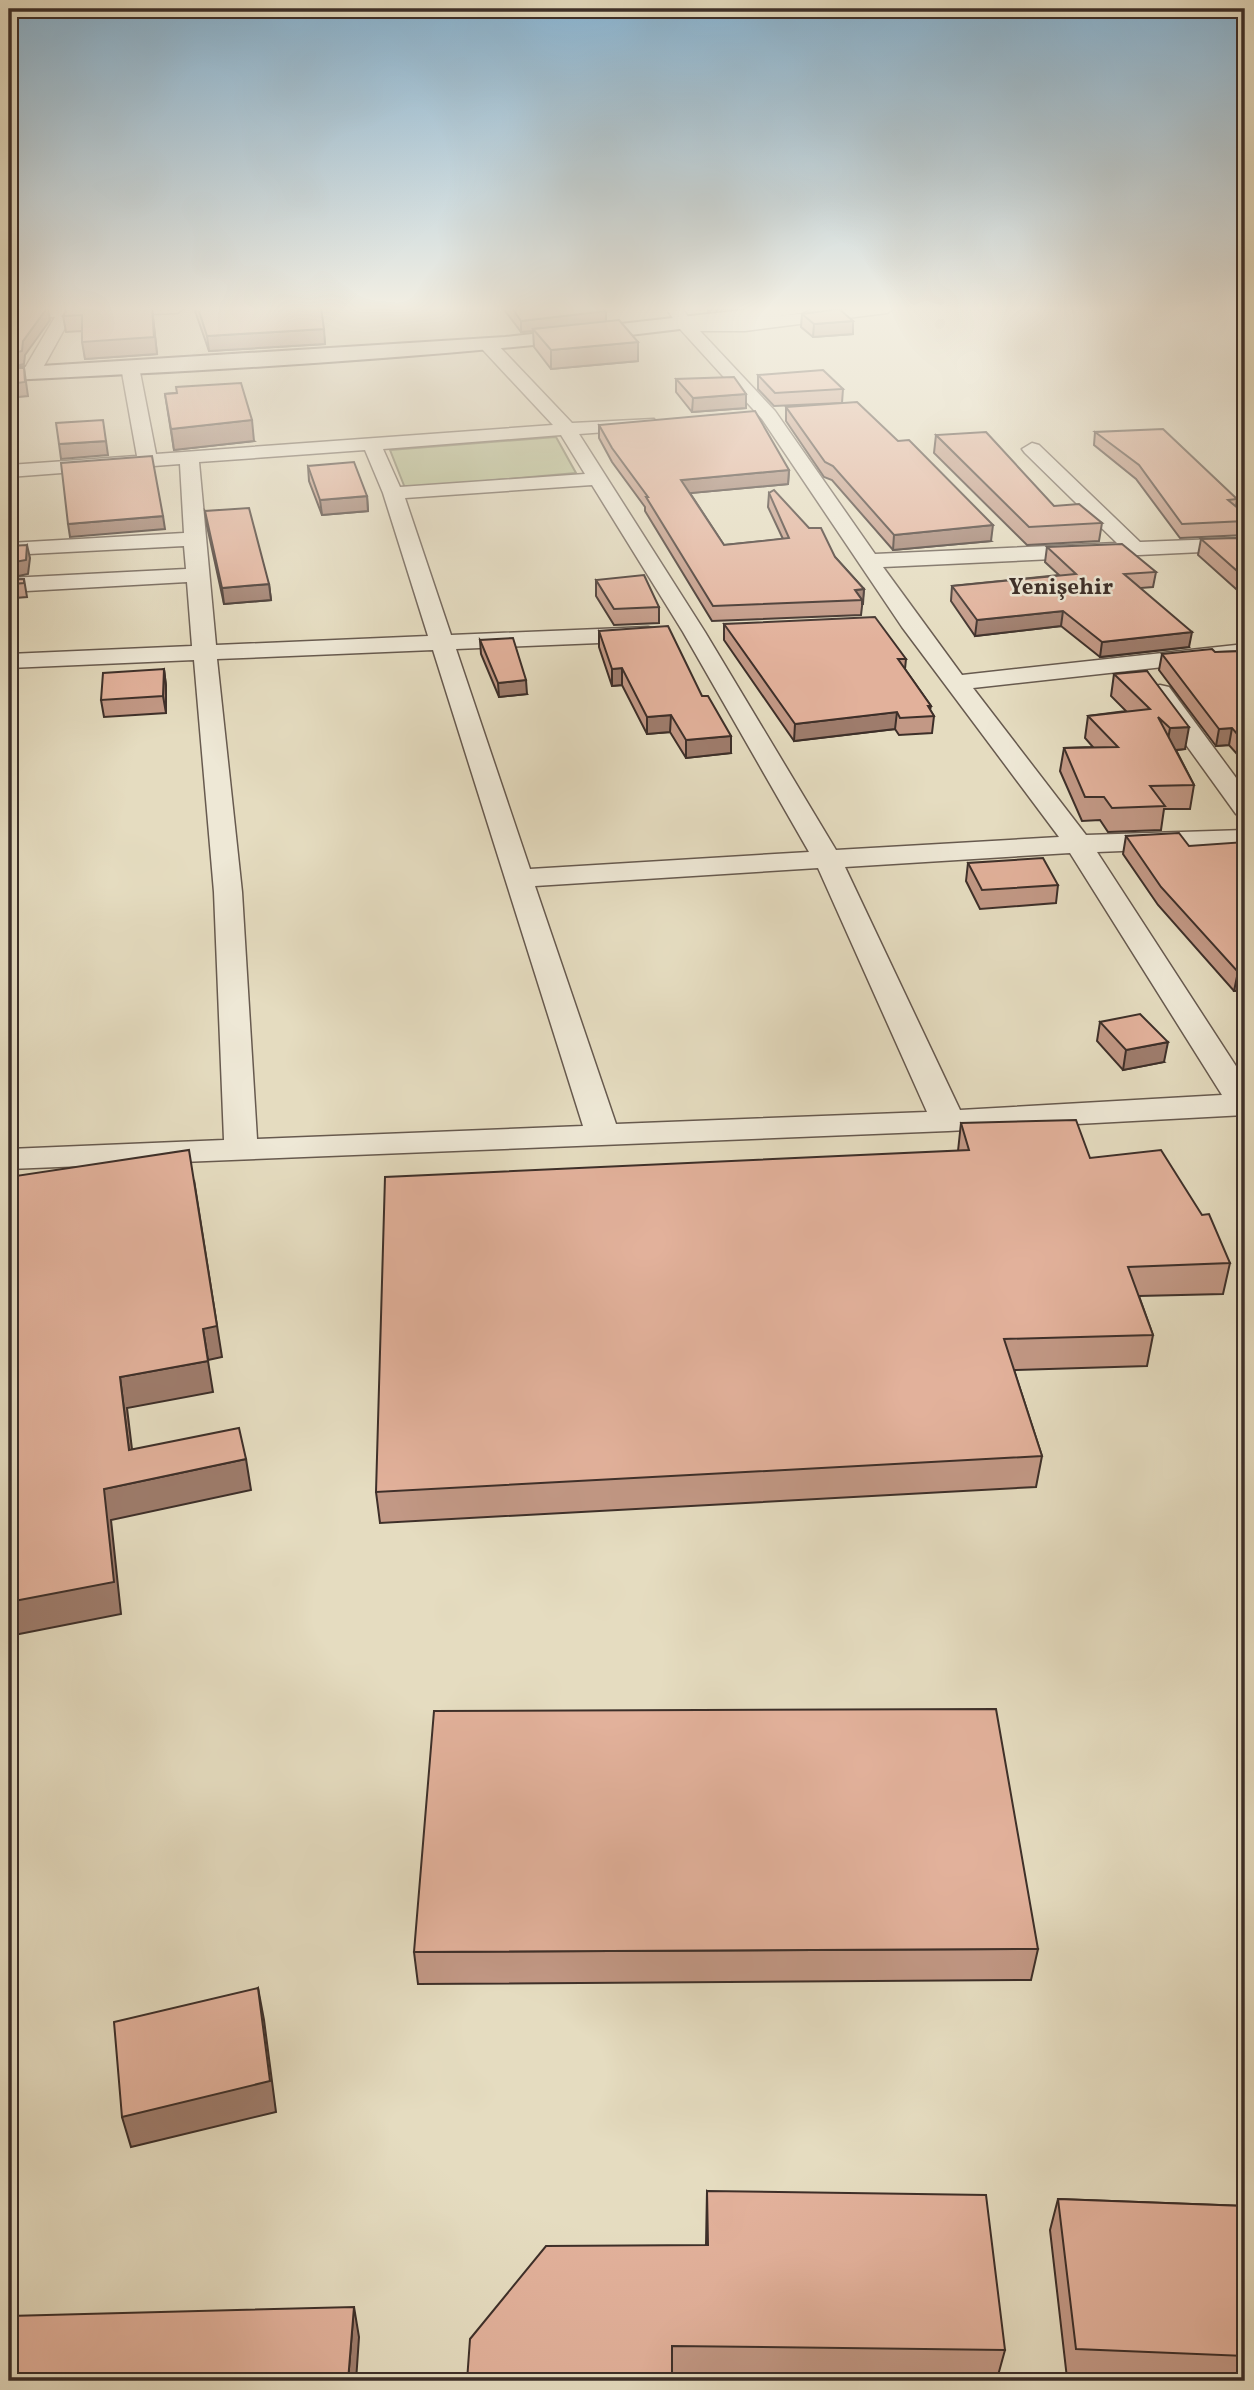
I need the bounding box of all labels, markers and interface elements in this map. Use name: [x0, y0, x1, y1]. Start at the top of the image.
district label: Yenişehir: [1009, 572, 1113, 604]

